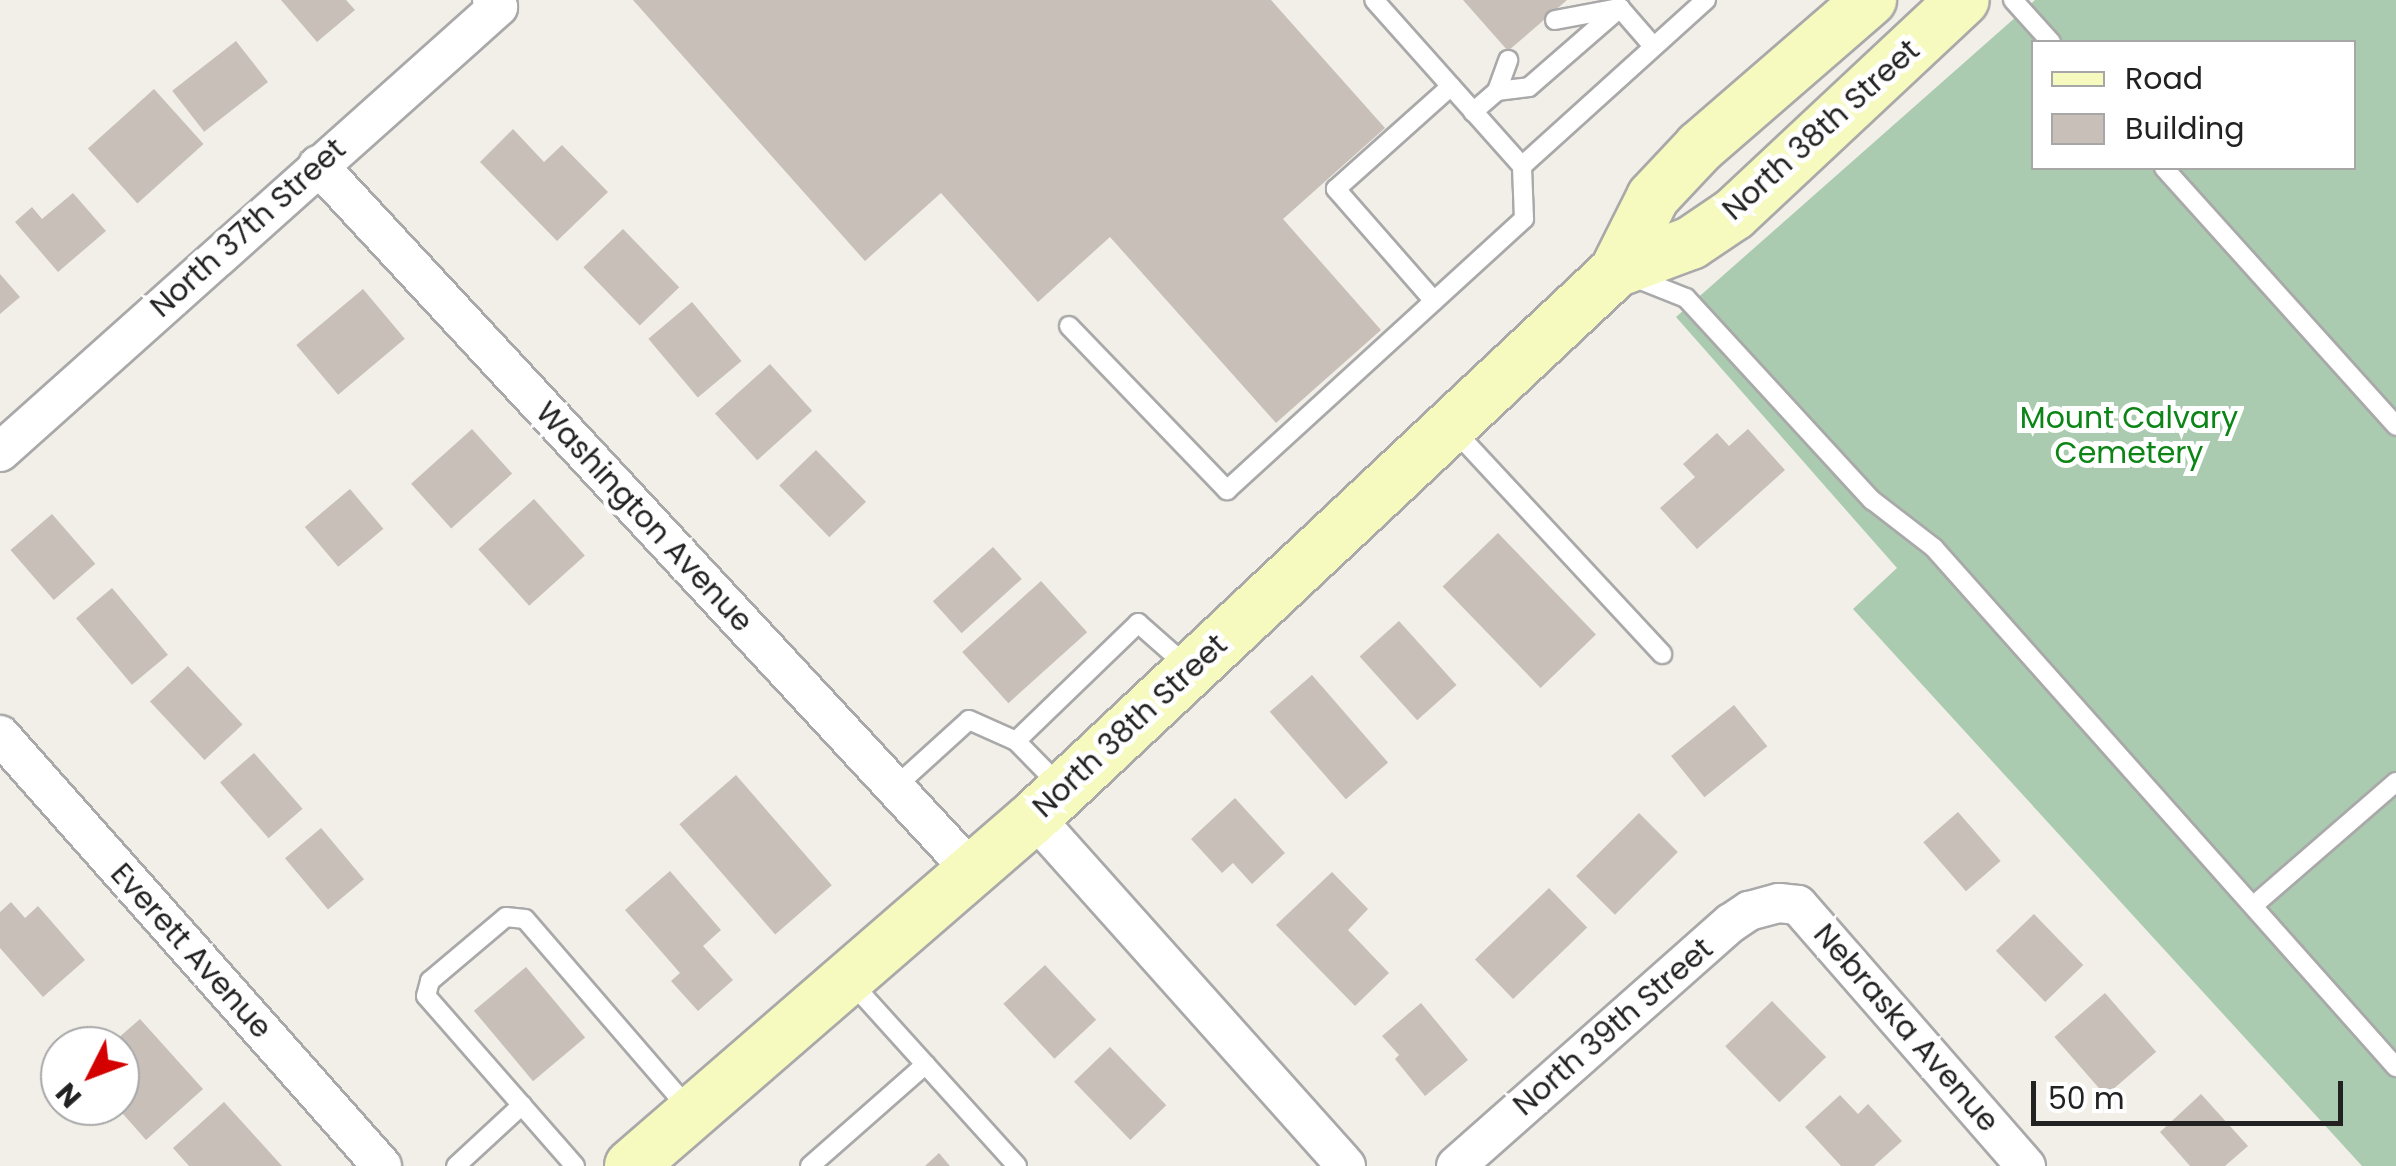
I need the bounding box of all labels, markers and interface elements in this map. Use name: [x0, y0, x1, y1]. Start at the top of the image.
street label: North 38th Street: [1715, 32, 1927, 228]
legend: [2031, 40, 2356, 170]
text: Road: [2125, 57, 2203, 100]
text: Building: [2125, 107, 2245, 150]
street label: North 37th Street: [143, 131, 353, 325]
street label: Washington Avenue: [528, 395, 760, 639]
park label: Mount Calvary Cemetery: [2020, 400, 2238, 470]
street label: North 38th Street: [1026, 627, 1234, 825]
street label: Everett Avenue: [103, 856, 279, 1046]
street label: Nebraska Avenue: [1806, 917, 2006, 1139]
street label: North 39th Street: [1506, 931, 1720, 1123]
north arrow: [40, 1026, 140, 1126]
scale bar: [2036, 1061, 2348, 1123]
text: N: [47, 1074, 90, 1116]
text: 50 m: [2048, 1077, 2125, 1120]

